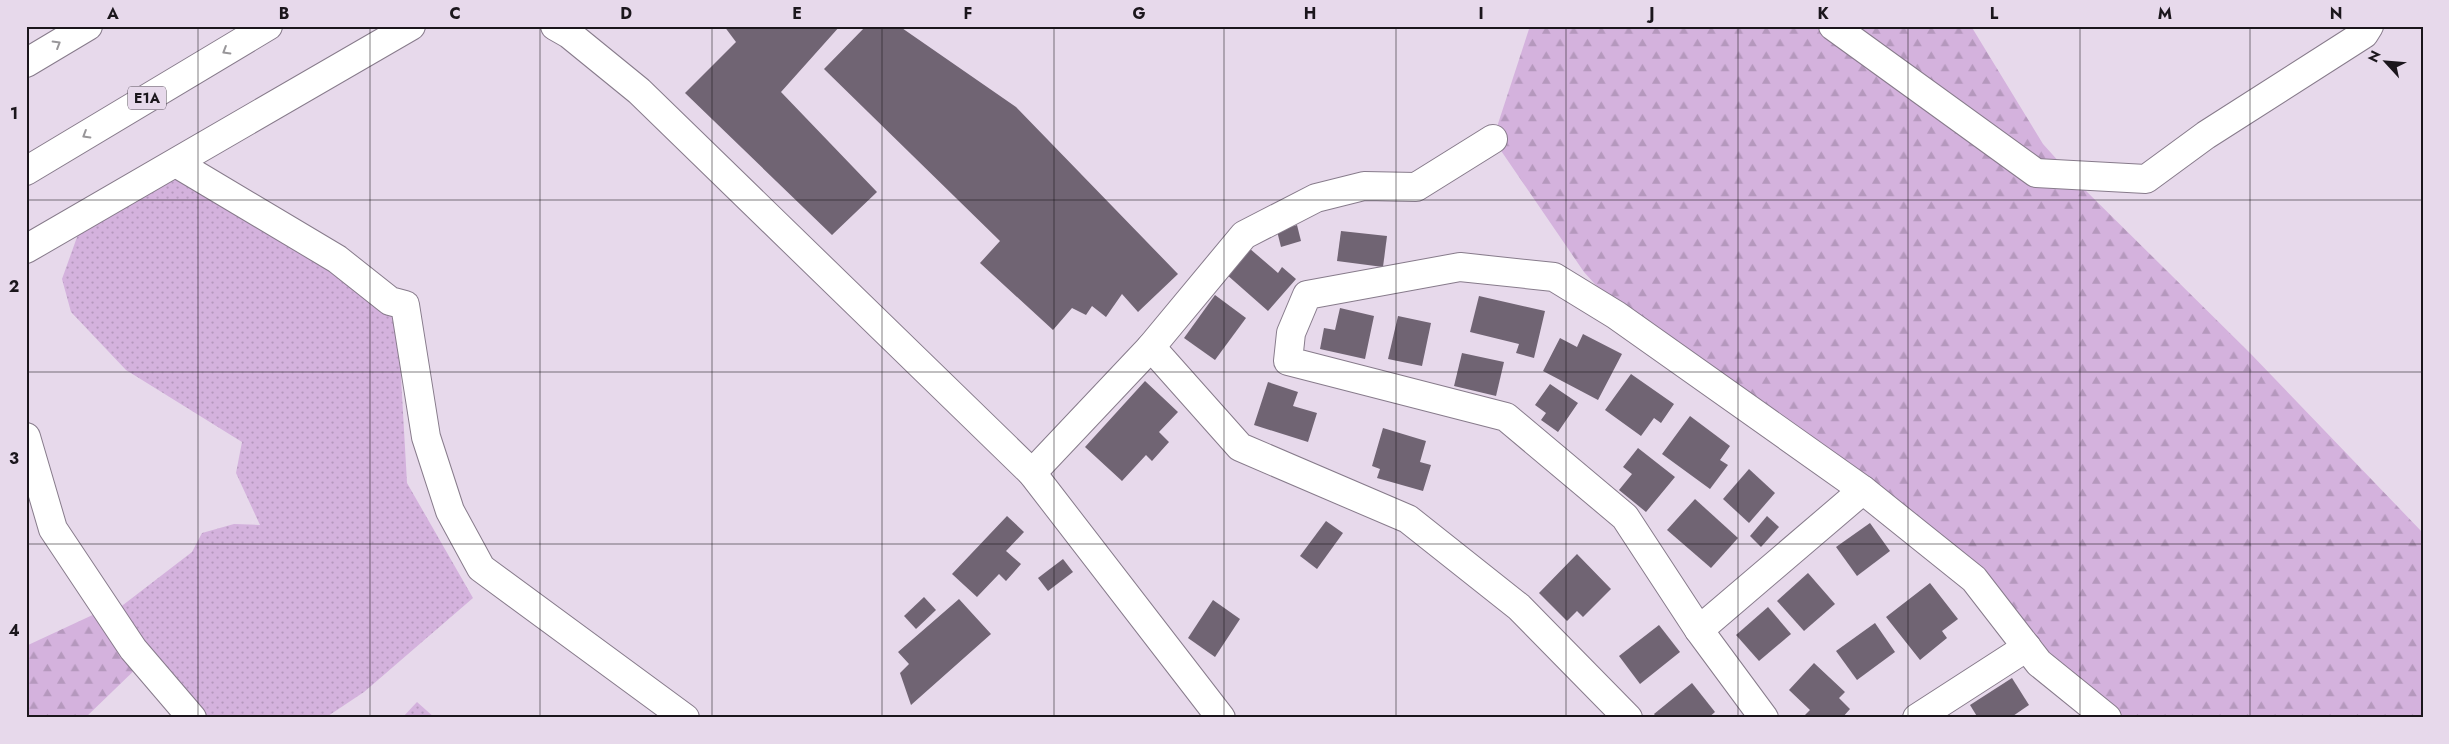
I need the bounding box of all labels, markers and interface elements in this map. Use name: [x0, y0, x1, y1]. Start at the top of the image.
text: A: [106, 2, 119, 25]
text: B: [279, 2, 289, 25]
text: C: [449, 2, 461, 25]
text: D: [620, 2, 632, 25]
text: E: [792, 2, 802, 25]
text: F: [964, 2, 972, 25]
text: G: [1132, 2, 1146, 25]
text: H: [1304, 2, 1316, 25]
text: I: [1478, 2, 1484, 25]
text: J: [1646, 2, 1655, 25]
text: K: [1817, 2, 1829, 25]
text: L: [1990, 2, 1999, 25]
text: M: [2158, 2, 2172, 25]
text: N: [2330, 2, 2342, 25]
north arrow: [2362, 38, 2412, 88]
one-way arrow: [51, 41, 60, 51]
one-way arrow: [222, 45, 231, 55]
text: N: [2363, 47, 2386, 66]
road number: E1A: [128, 86, 166, 110]
text: 1: [10, 102, 18, 125]
one-way arrow: [83, 128, 92, 138]
text: 2: [9, 275, 19, 298]
text: 3: [9, 447, 19, 470]
text: 4: [8, 619, 20, 642]

